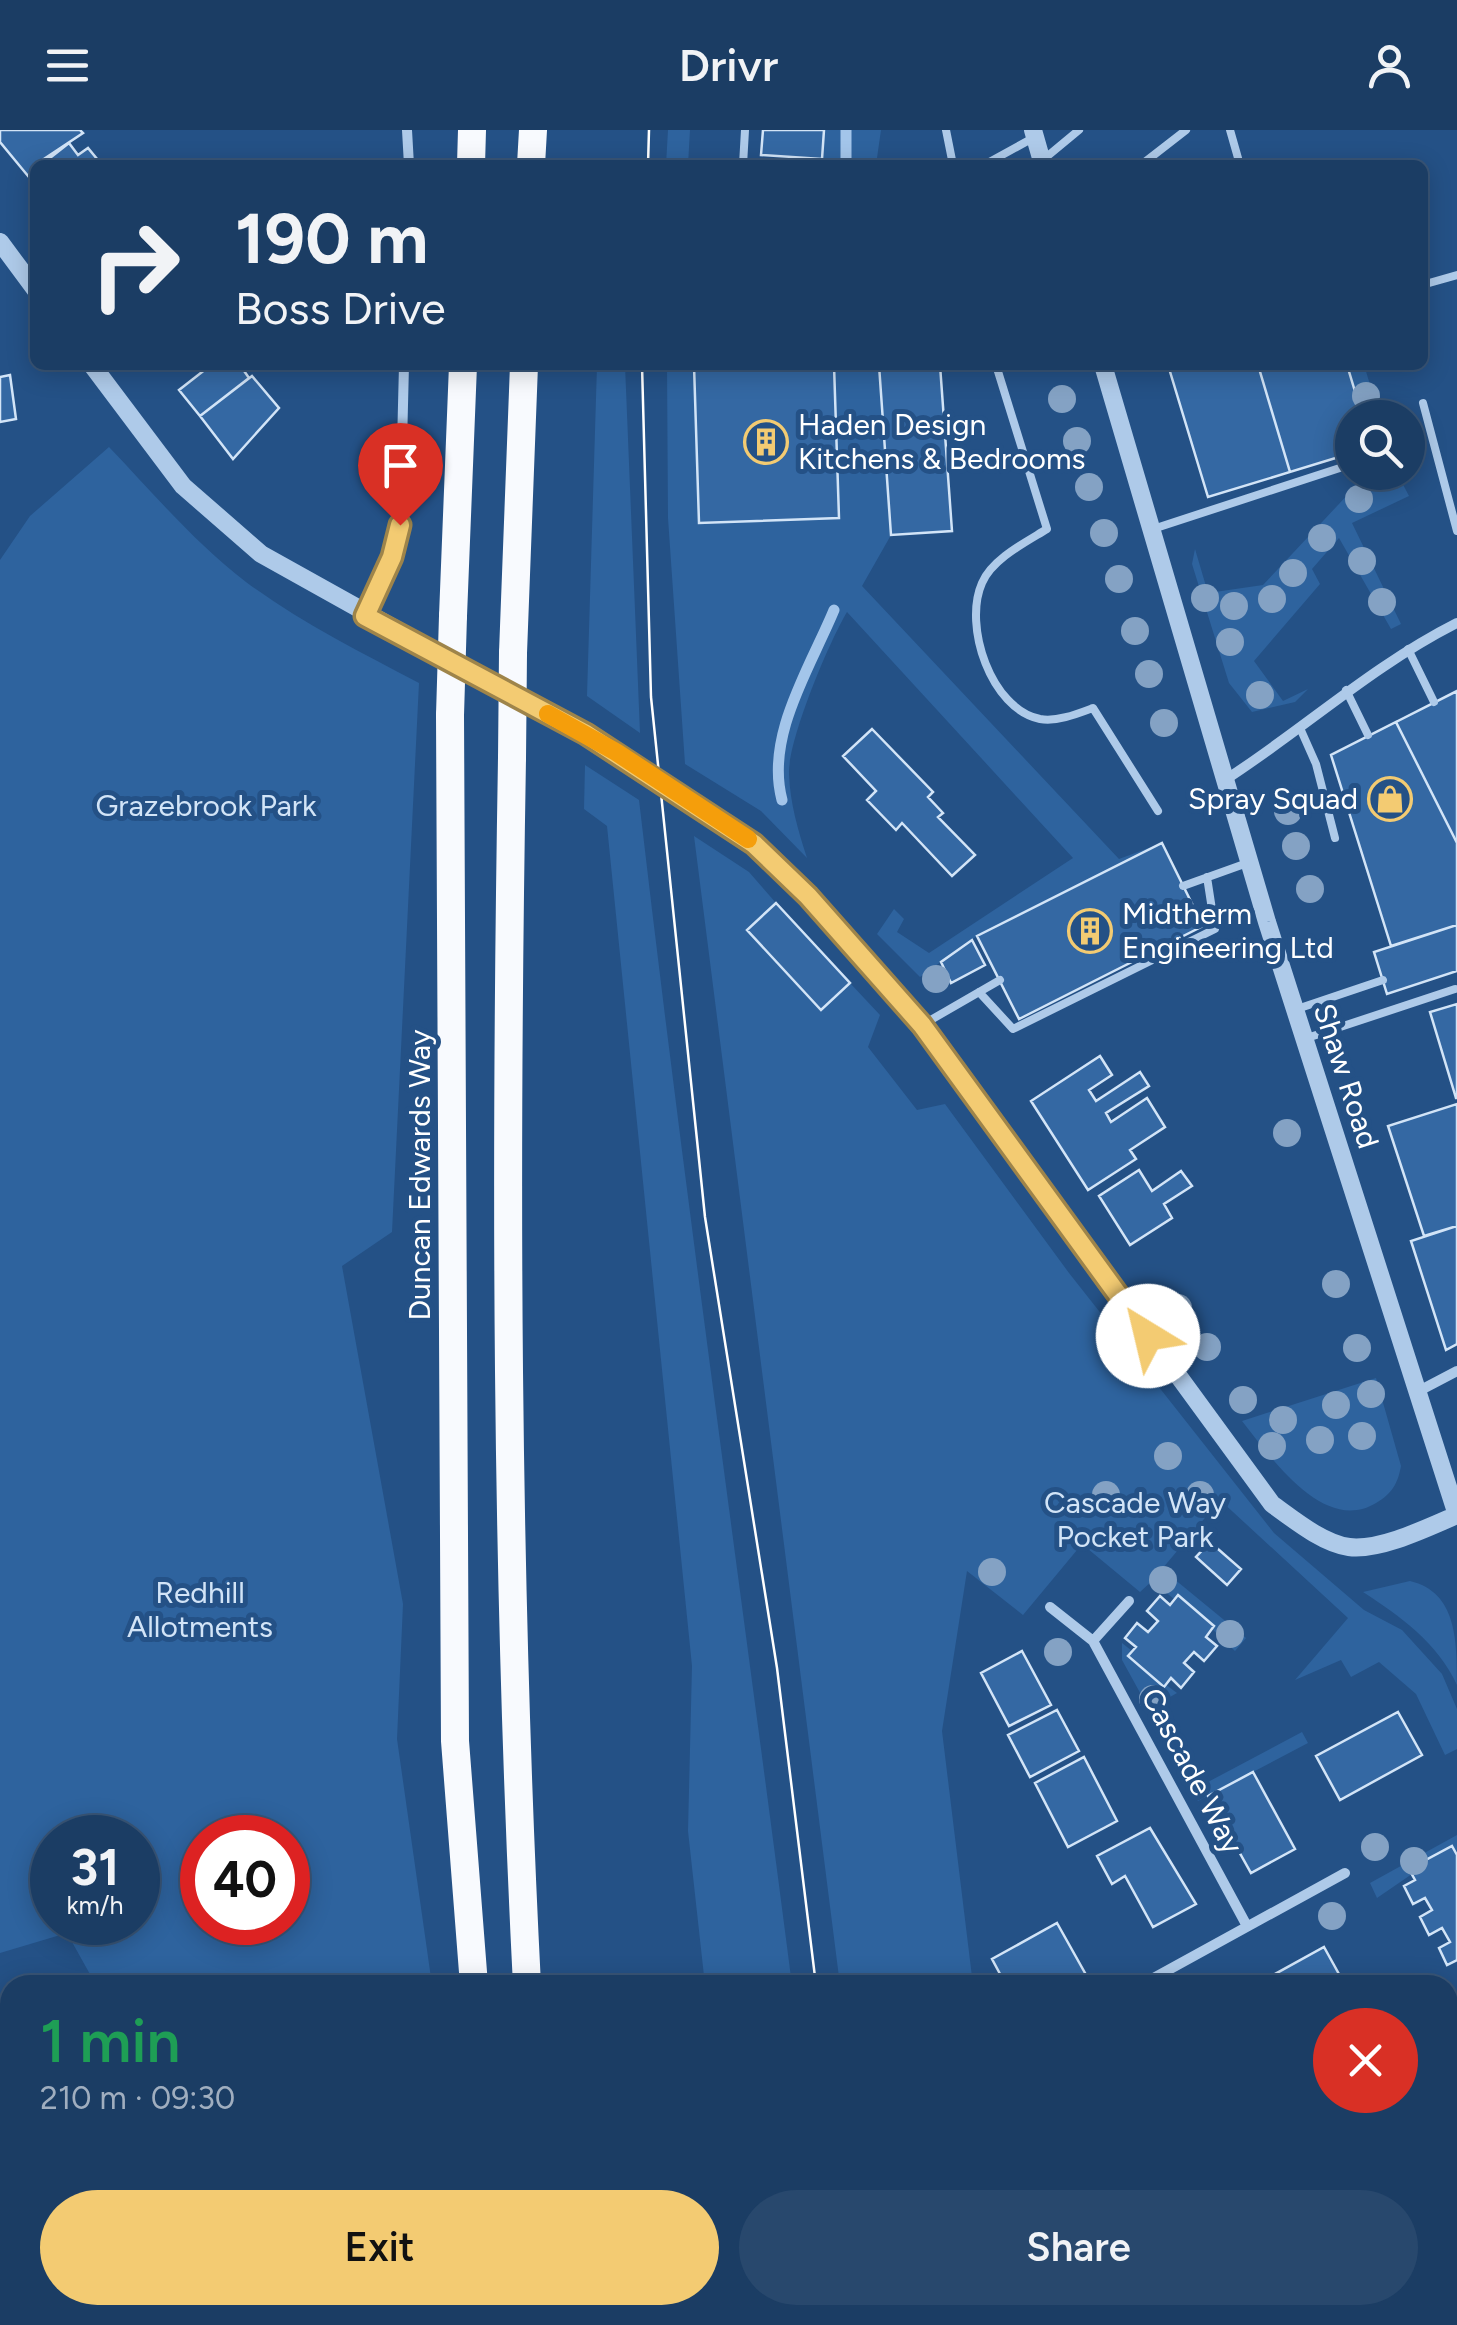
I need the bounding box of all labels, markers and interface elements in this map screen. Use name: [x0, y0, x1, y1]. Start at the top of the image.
icon: menu: [40, 38, 95, 93]
text: Drivr: [679, 38, 778, 92]
icon: person: [1362, 38, 1417, 93]
text: 190 m: [235, 196, 428, 281]
icon: right: [70, 200, 200, 330]
text: Boss Drive: [235, 281, 446, 335]
map controls: [1335, 400, 1425, 490]
button: search: [1335, 400, 1425, 490]
place label: Haden Design Kitchens & Bedrooms: [798, 406, 1085, 477]
building icon: Haden Design Kitchens & Bedrooms: [743, 419, 789, 465]
pin: [358, 423, 443, 526]
icon: arrive: [373, 438, 428, 493]
shop icon: Spray Squad: [1367, 776, 1413, 822]
place label: Spray Squad: [1188, 780, 1358, 817]
park label: Grazebrook Park: [96, 787, 317, 824]
place label: Midtherm Engineering Ltd: [1122, 895, 1334, 966]
building icon: Midtherm Engineering Ltd: [1067, 908, 1113, 954]
street label: Shaw Road: [1306, 999, 1387, 1153]
street label: Duncan Edwards Way: [401, 1029, 438, 1321]
position arrow: [1096, 1284, 1200, 1388]
park label: Cascade Way Pocket Park: [1044, 1484, 1226, 1555]
park label: Redhill Allotments: [127, 1574, 273, 1645]
street label: Cascade Way: [1133, 1682, 1252, 1860]
speed limit sign: 40: [180, 1815, 310, 1945]
text: 31: [71, 1837, 119, 1898]
text: km/h: [66, 1890, 124, 1920]
text: 1 min: [40, 2005, 180, 2077]
button: close: [1313, 2008, 1418, 2113]
text: 210 m · 09:30: [40, 2079, 235, 2117]
button: Exit: [40, 2190, 719, 2305]
button: Share: [739, 2190, 1418, 2305]

